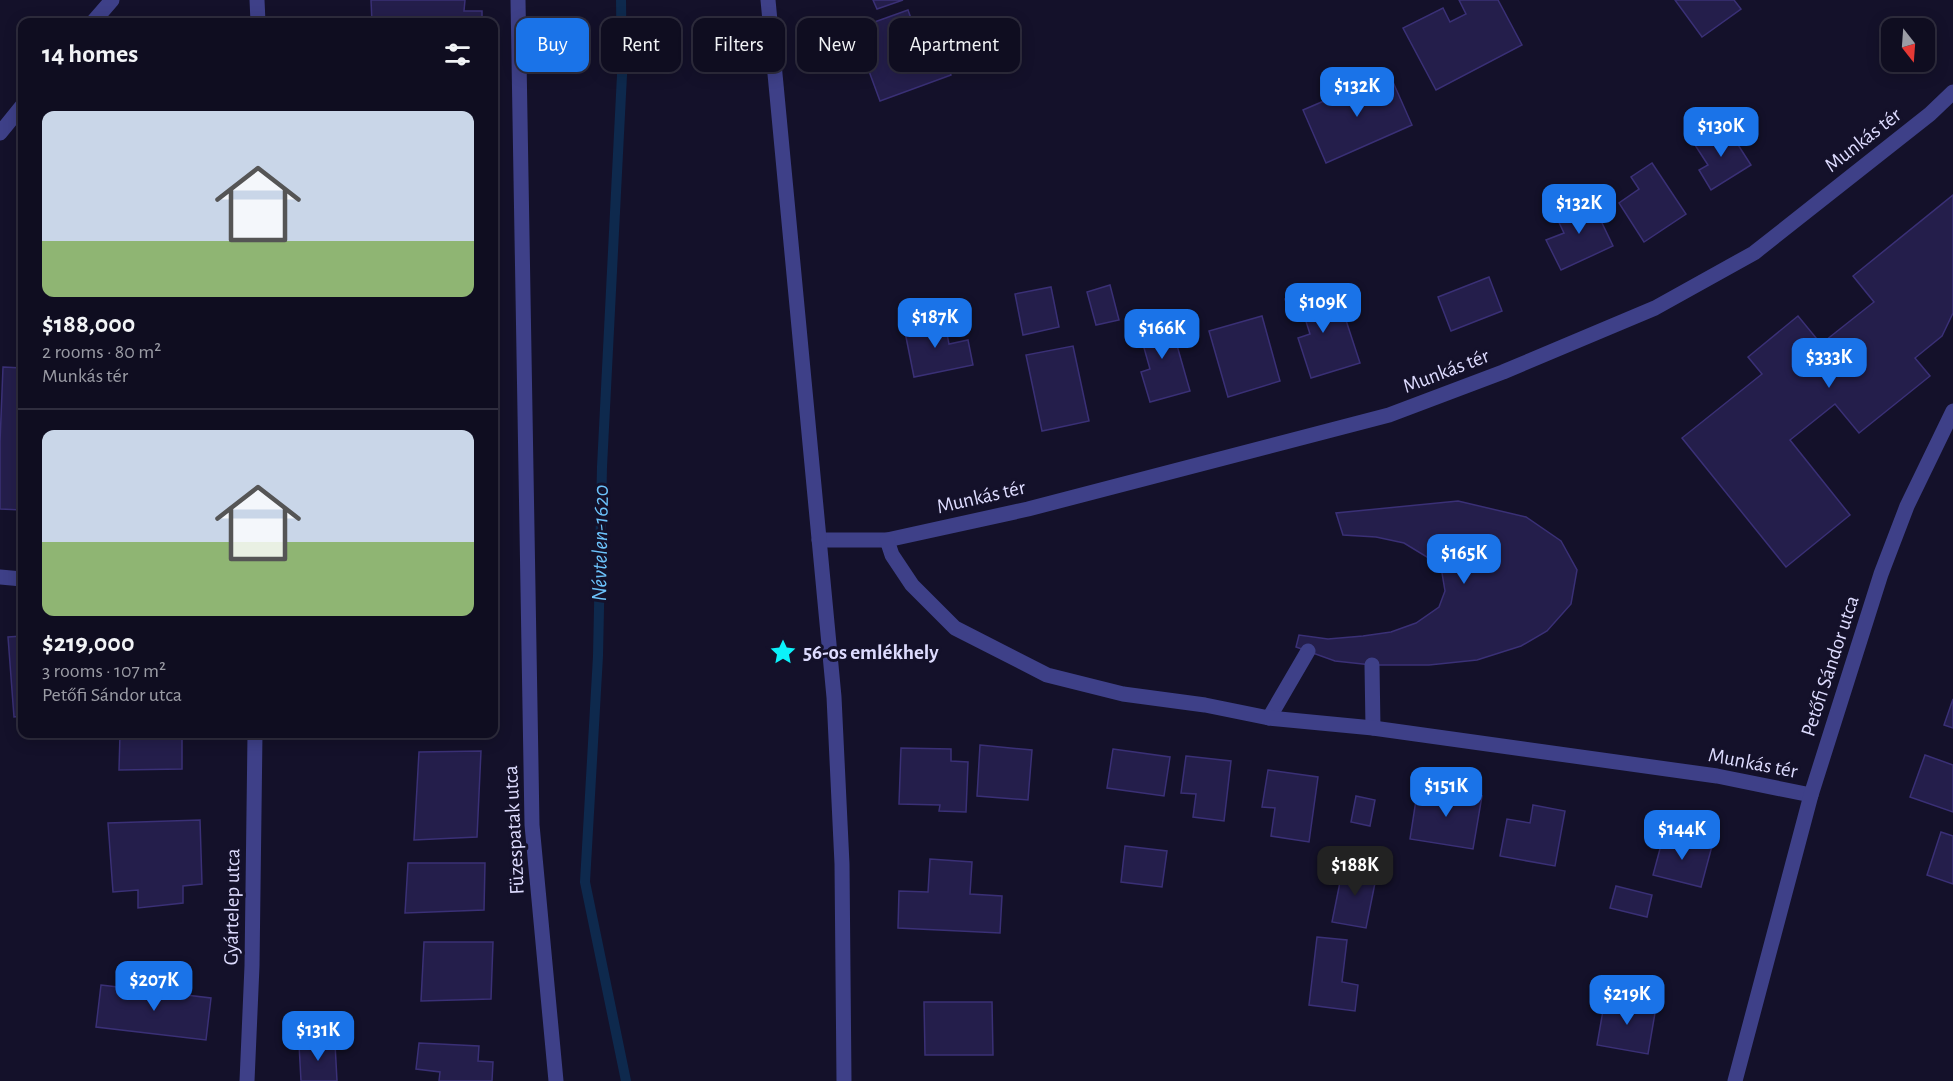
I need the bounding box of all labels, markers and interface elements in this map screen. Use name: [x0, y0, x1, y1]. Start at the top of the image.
chip: Buy: [516, 18, 589, 72]
chip: Rent: [601, 18, 681, 72]
chip: Filters: [693, 18, 785, 72]
chip: New: [797, 18, 877, 72]
chip: Apartment: [889, 18, 1020, 72]
north arrow: [1881, 18, 1935, 72]
map controls: [1881, 18, 1935, 72]
icon: filters: [441, 38, 474, 71]
text: 14 homes: [42, 41, 138, 67]
pin: $132K: [1315, 67, 1399, 118]
text: $132K: [1334, 76, 1380, 96]
street label: Munkás tér: [1821, 104, 1905, 176]
pin: $130K: [1679, 107, 1763, 158]
text: $130K: [1698, 116, 1744, 136]
icon: home: [204, 150, 312, 258]
pin: $132K: [1537, 184, 1621, 235]
text: $132K: [1556, 193, 1602, 213]
pin: $109K: [1281, 283, 1365, 334]
text: $109K: [1299, 292, 1347, 312]
pin: $187K: [893, 298, 977, 349]
text: $187K: [912, 307, 958, 327]
pin: $166K: [1120, 309, 1204, 360]
text: $188,000: [42, 311, 135, 337]
text: $166K: [1138, 318, 1186, 338]
pin: $333K: [1787, 338, 1871, 389]
text: 2 rooms · 80 m²: [42, 342, 161, 362]
street label: Munkás tér: [1400, 345, 1492, 397]
text: $333K: [1806, 347, 1852, 367]
text: Munkás tér: [42, 366, 128, 386]
icon: home: [204, 469, 312, 577]
street label: Munkás tér: [935, 477, 1028, 517]
water label: Névtelen-1620: [588, 484, 612, 602]
pin: $165K: [1422, 534, 1506, 585]
text: $165K: [1441, 543, 1487, 563]
street label: Petőfi Sándor utca: [1797, 593, 1863, 739]
text: $219,000: [42, 630, 134, 656]
place icon: 56-os emlékhely: [768, 637, 798, 667]
place label: 56-os emlékhely: [803, 642, 939, 663]
text: 3 rooms · 107 m²: [42, 661, 166, 681]
text: Petőfi Sándor utca: [42, 685, 182, 705]
street label: Munkás tér: [1707, 744, 1800, 782]
street label: Füzespatak utca: [500, 765, 528, 895]
pin: $151K: [1404, 767, 1488, 818]
text: $151K: [1424, 776, 1468, 796]
pin: $144K: [1640, 810, 1724, 861]
text: $144K: [1658, 819, 1706, 839]
pin: $188K: [1313, 846, 1397, 897]
street label: Gyártelep utca: [220, 848, 244, 966]
text: $188K: [1331, 855, 1379, 875]
pin: $207K: [112, 961, 196, 1012]
text: $207K: [129, 970, 179, 990]
pin: $219K: [1585, 975, 1669, 1026]
text: $219K: [1604, 984, 1650, 1004]
pin: $131K: [276, 1011, 360, 1062]
text: $131K: [296, 1020, 340, 1040]

